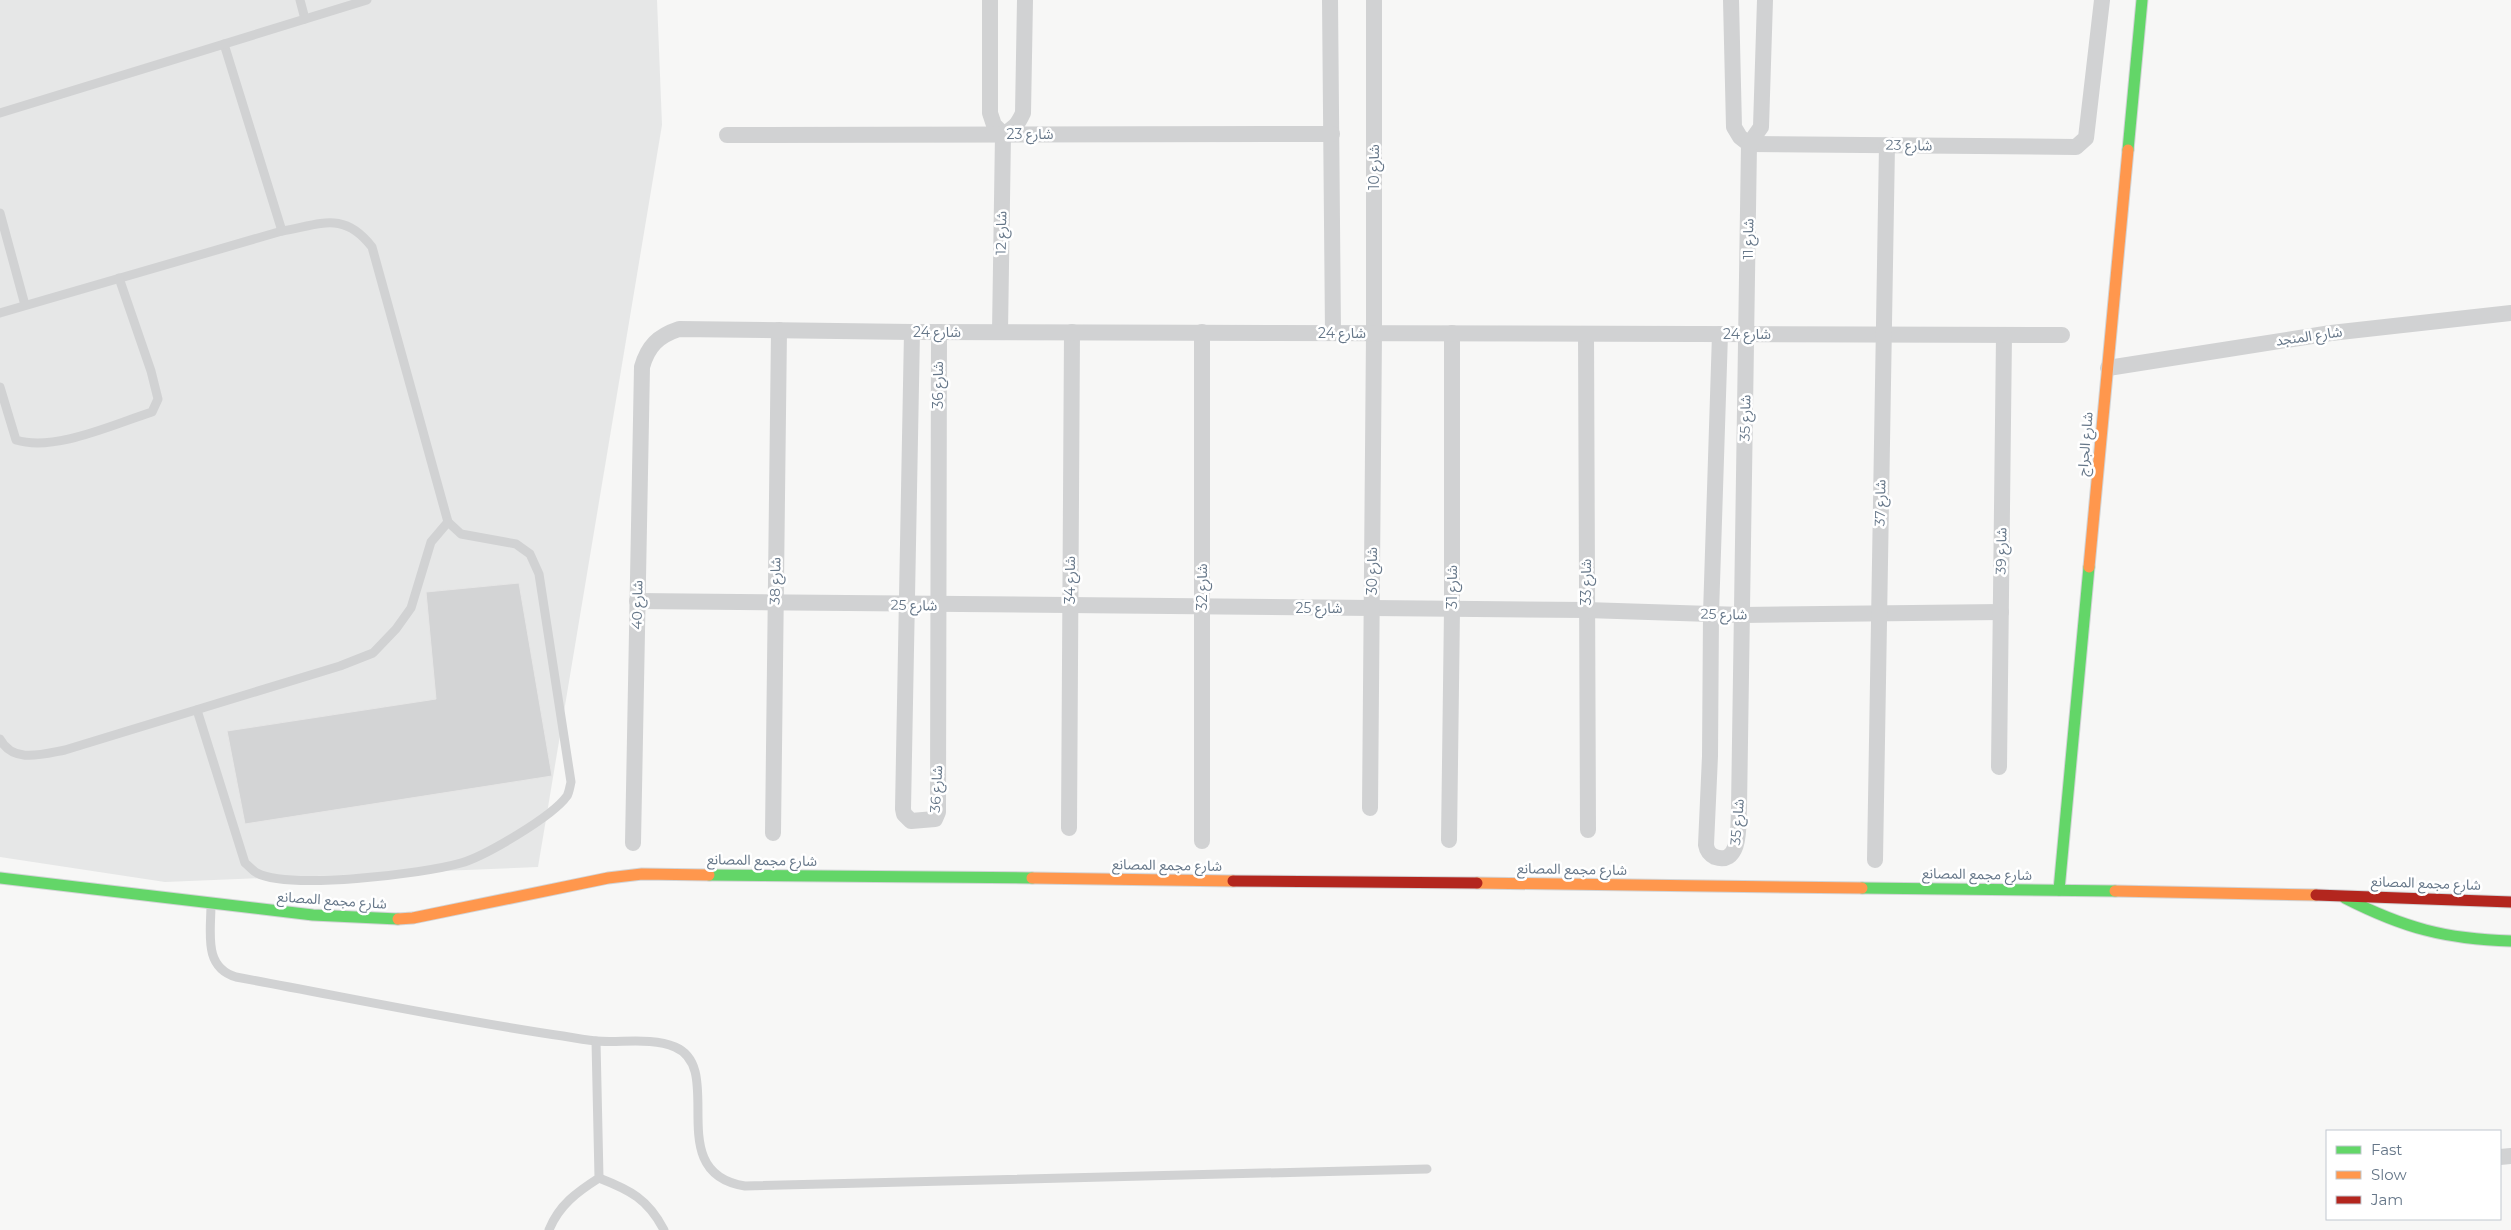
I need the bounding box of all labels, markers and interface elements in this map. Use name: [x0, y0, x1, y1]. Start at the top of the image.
street label: شارع 23: [1007, 125, 1053, 145]
street label: شارع 23: [1885, 136, 1933, 156]
street label: شارع 10: [1365, 144, 1385, 190]
street label: شارع 12: [992, 211, 1012, 255]
street label: شارع 11: [1739, 218, 1759, 260]
street label: شارع المنجد: [2274, 322, 2344, 352]
street label: شارع 24: [913, 323, 961, 343]
street label: شارع 24: [1318, 324, 1366, 344]
street label: شارع 24: [1723, 325, 1771, 345]
street label: شارع 36: [929, 361, 949, 409]
street label: شارع 35: [1736, 395, 1756, 442]
street label: شارع الجراج: [2073, 411, 2099, 477]
street label: شارع 37: [1871, 479, 1891, 527]
street label: شارع 39: [1992, 527, 2012, 575]
street label: شارع 30: [1363, 547, 1383, 595]
street label: شارع 34: [1061, 556, 1081, 604]
street label: شارع 38: [766, 557, 786, 605]
street label: شارع 33: [1577, 559, 1597, 605]
street label: شارع 32: [1193, 564, 1213, 610]
street label: شارع 31: [1443, 565, 1463, 609]
street label: شارع 40: [628, 580, 648, 630]
street label: شارع 25: [890, 596, 938, 616]
street label: شارع 25: [1296, 599, 1342, 619]
street label: شارع 25: [1700, 605, 1748, 625]
street label: شارع 36: [926, 765, 948, 813]
street label: شارع 35: [1726, 798, 1750, 846]
street label: شارع مجمع المصانع: [707, 850, 817, 872]
street label: شارع مجمع المصانع: [1112, 855, 1222, 877]
street label: شارع مجمع المصانع: [1517, 859, 1627, 881]
street label: شارع مجمع المصانع: [1922, 864, 2032, 886]
street label: شارع مجمع المصانع: [2371, 872, 2481, 896]
street label: شارع مجمع المصانع: [276, 887, 388, 915]
legend: [2326, 1130, 2501, 1220]
text: Fast: [2371, 1140, 2402, 1159]
text: Slow: [2371, 1165, 2407, 1184]
text: Jam: [2370, 1190, 2403, 1209]

